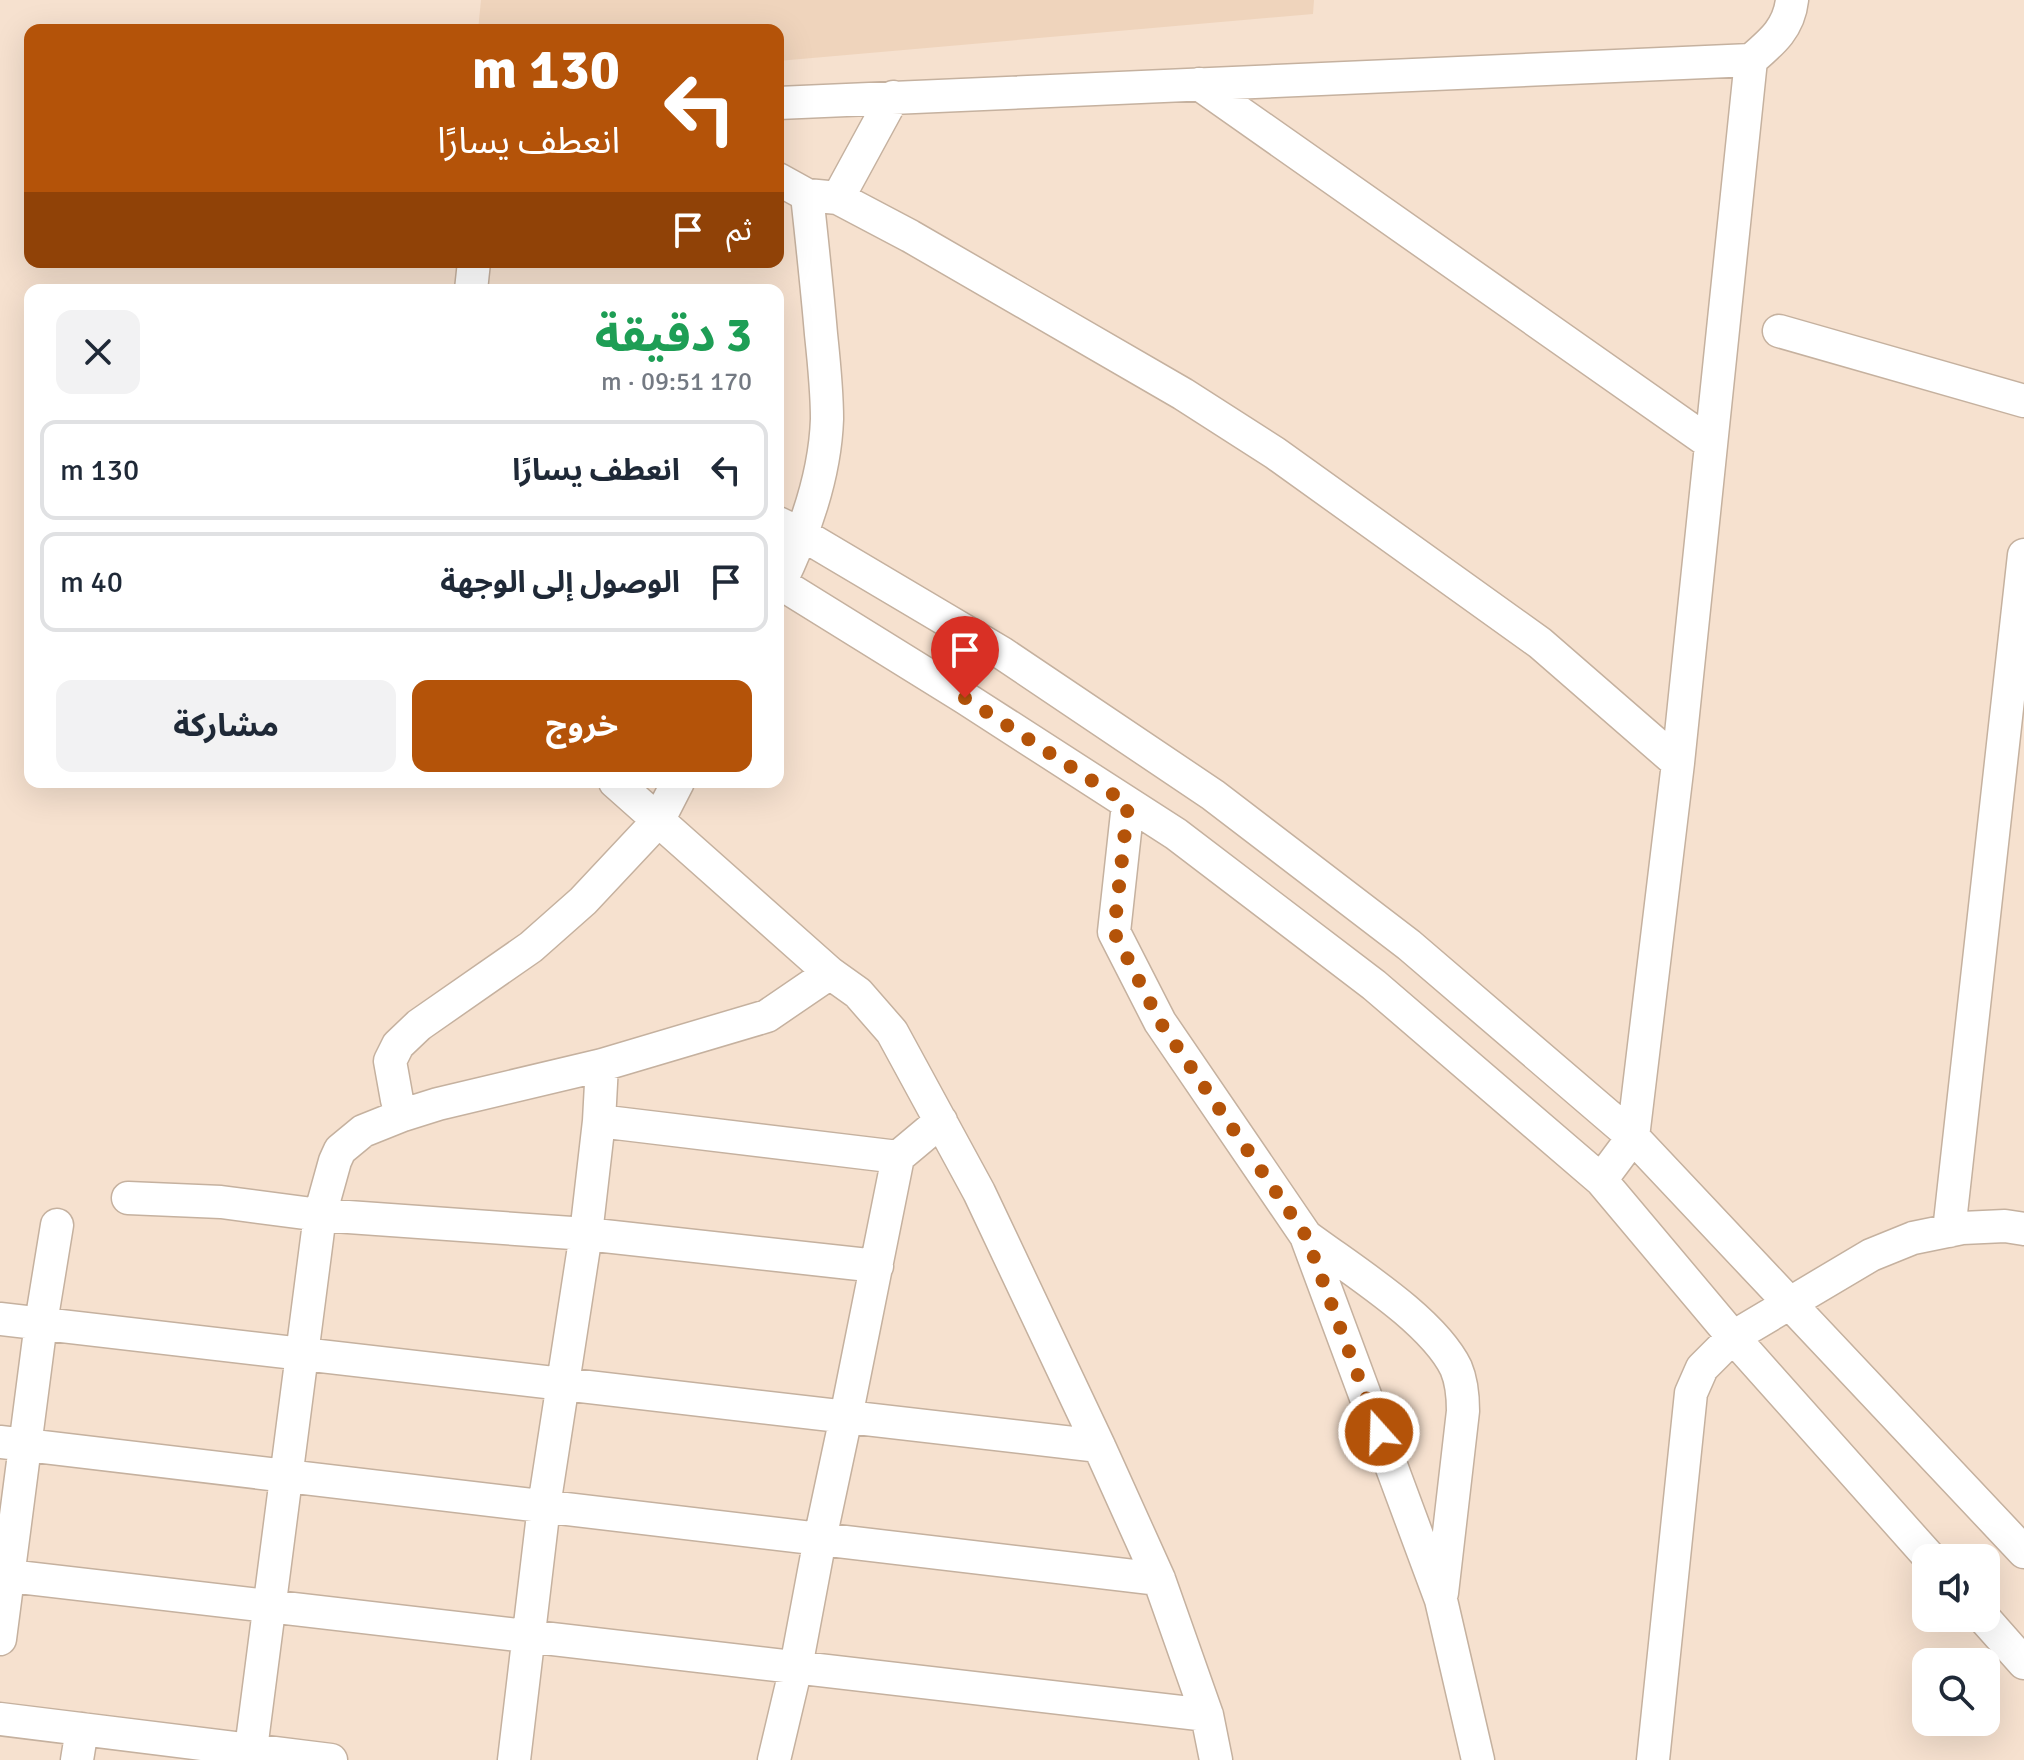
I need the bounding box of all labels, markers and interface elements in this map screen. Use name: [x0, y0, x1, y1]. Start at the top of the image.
text: 130 m: [472, 35, 620, 104]
icon: left: [648, 56, 752, 160]
text: انعطف يسارًا: [437, 119, 620, 164]
icon: arrive: [666, 208, 710, 252]
text: ثم: [726, 212, 752, 249]
text: 3 دقيقة: [595, 306, 752, 365]
button: close: [56, 310, 140, 394]
text: 170 m · 09:51: [601, 366, 752, 398]
icon: left: [704, 448, 748, 492]
text: 130 m: [60, 452, 139, 489]
text: انعطف يسارًا: [512, 452, 680, 489]
icon: arrive: [704, 560, 748, 604]
text: 40 m: [60, 564, 123, 601]
text: الوصول إلى الوجهة: [440, 564, 680, 601]
pin: [931, 616, 999, 698]
icon: arrive: [943, 628, 987, 672]
button: مشاركة: [56, 680, 396, 772]
button: خروج: [412, 680, 752, 772]
position arrow: [1337, 1390, 1421, 1474]
map controls: [1912, 1544, 2000, 1736]
button: sound: [1912, 1544, 2000, 1632]
button: search: [1912, 1648, 2000, 1736]

